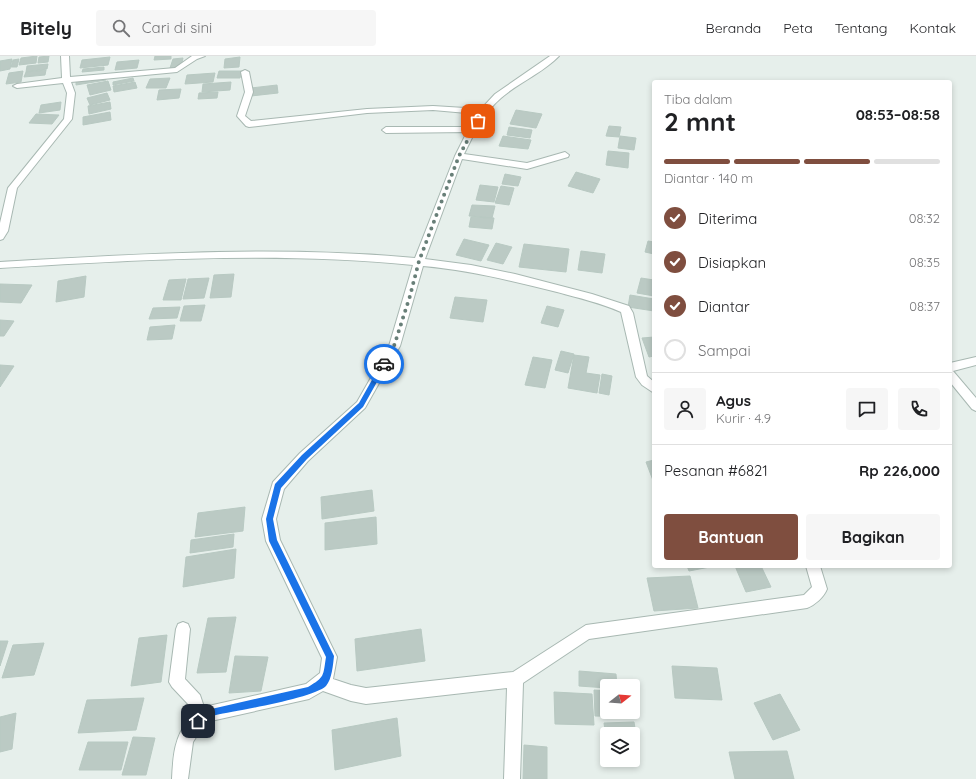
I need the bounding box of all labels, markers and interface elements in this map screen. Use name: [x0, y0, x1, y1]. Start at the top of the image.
search box: [96, 10, 376, 46]
text: Bitely: [20, 16, 72, 40]
icon: search: [110, 17, 132, 39]
text: Cari di sini: [142, 18, 212, 37]
text: Beranda: [706, 19, 761, 37]
text: Peta: [783, 19, 813, 37]
text: Tentang: [835, 19, 888, 37]
text: Kontak: [910, 19, 956, 37]
text: Tiba dalam: [664, 91, 732, 107]
pin: [461, 104, 495, 138]
text: 2 mnt: [664, 105, 736, 138]
text: 08:53–08:58: [856, 105, 940, 124]
icon: bag: [467, 110, 489, 132]
text: Diantar · 140 m: [664, 170, 753, 186]
icon: check: [664, 207, 686, 229]
text: Diterima: [698, 209, 757, 228]
text: 08:32: [909, 210, 940, 226]
icon: check: [664, 251, 686, 273]
text: Disiapkan: [698, 253, 766, 272]
text: 08:35: [909, 254, 940, 270]
icon: check: [664, 295, 686, 317]
text: Diantar: [698, 297, 750, 316]
text: 08:37: [909, 298, 940, 314]
text: Sampai: [698, 341, 751, 360]
courier: [364, 344, 404, 384]
icon: car: [373, 353, 395, 375]
button: person: [664, 388, 706, 430]
button: chat: [846, 388, 888, 430]
button: phone: [898, 388, 940, 430]
text: Agus: [716, 391, 751, 410]
text: Kurir · 4.9: [716, 410, 771, 426]
text: Pesanan #6821: [664, 461, 768, 480]
text: Rp 226,000: [859, 461, 940, 480]
button: Bantuan: [664, 514, 798, 560]
button: Bagikan: [806, 514, 940, 560]
north arrow: [600, 679, 640, 719]
map controls: [600, 679, 640, 767]
pin: [181, 704, 215, 738]
icon: home: [187, 710, 209, 732]
button: layers: [600, 727, 640, 767]

